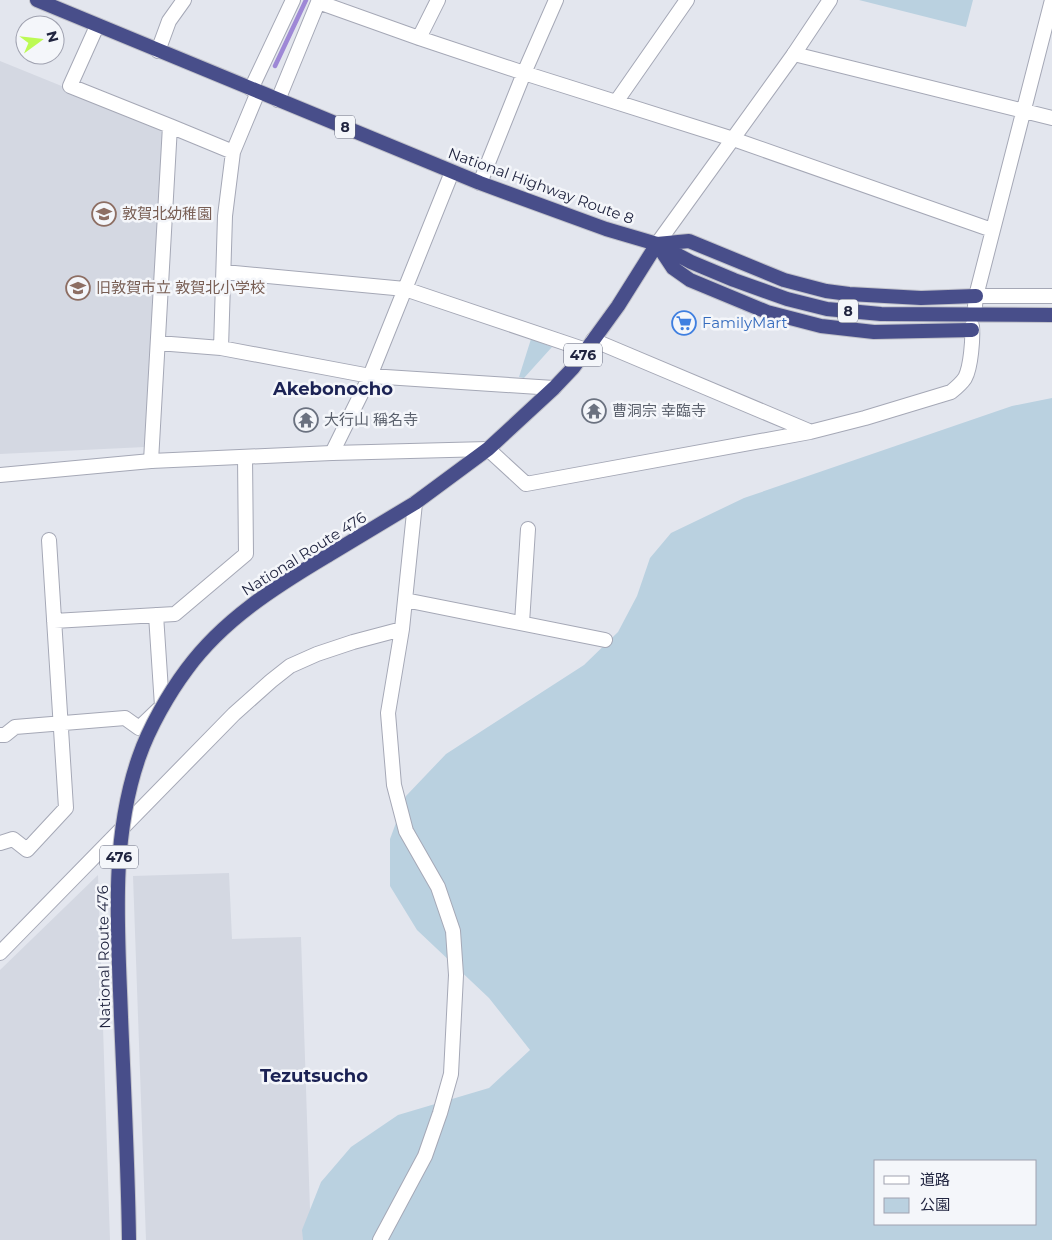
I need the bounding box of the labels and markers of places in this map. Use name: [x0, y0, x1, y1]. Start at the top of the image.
school or university icon: 敦賀北幼稚園: [91, 201, 117, 227]
place label: 敦賀北幼稚園: [122, 204, 212, 223]
school or university icon: 旧敦賀市立 敦賀北小学校: [65, 275, 91, 301]
place label: 旧敦賀市立 敦賀北小学校: [96, 278, 265, 297]
supermarket icon: FamilyMart: [671, 310, 697, 336]
place label: FamilyMart: [702, 313, 788, 332]
temple icon: 曹洞宗 幸臨寺: [581, 398, 607, 424]
place label: 曹洞宗 幸臨寺: [612, 401, 706, 420]
temple icon: 大行山 稱名寺: [293, 407, 319, 433]
place label: 大行山 稱名寺: [324, 410, 418, 429]

